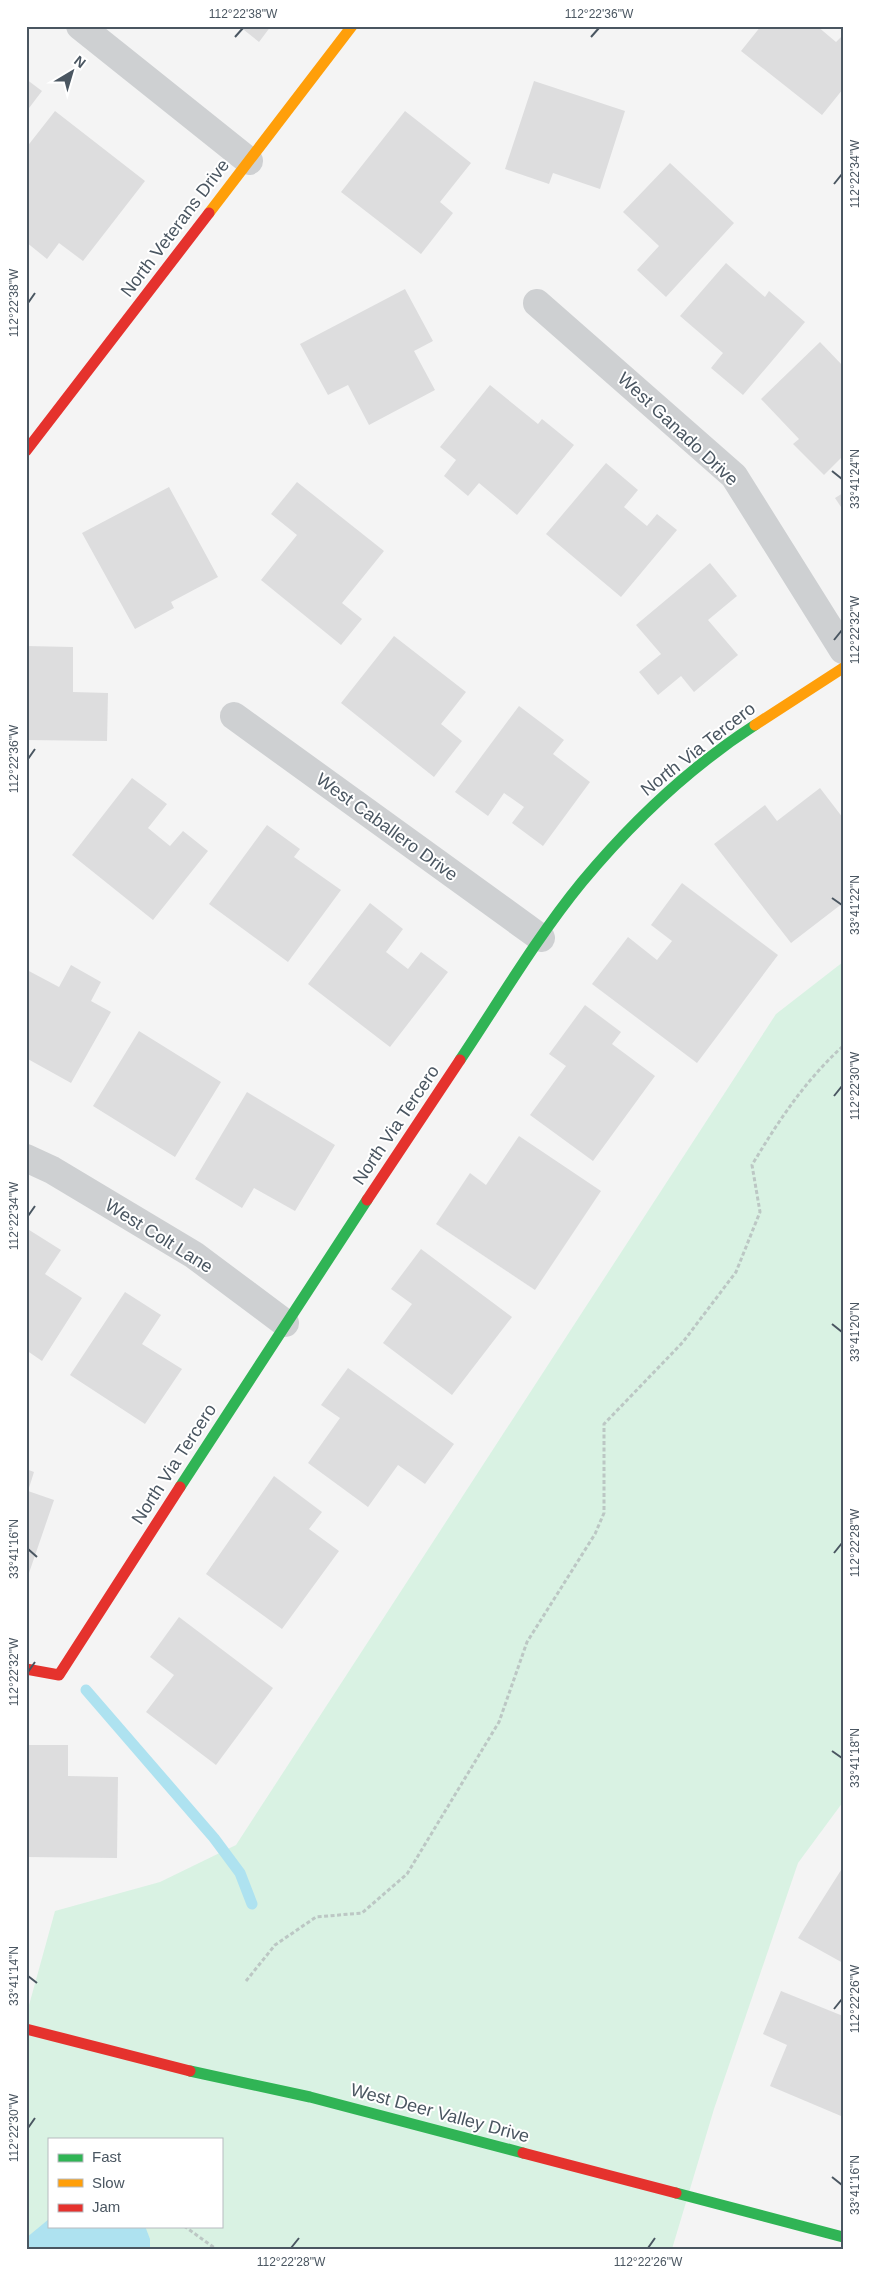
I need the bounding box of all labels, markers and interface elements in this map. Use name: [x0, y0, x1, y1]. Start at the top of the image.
text: 112°22'38"W: [209, 7, 278, 21]
text: 112°22'36"W: [565, 7, 634, 21]
north arrow: [48, 48, 98, 98]
text: N: [71, 52, 89, 71]
text: 112°22'34"W: [848, 139, 862, 208]
street label: North Veterans Drive: [117, 155, 233, 301]
text: 112°22'38"W: [7, 268, 21, 337]
street label: West Ganado Drive: [614, 368, 742, 490]
text: 33°41'24"N: [848, 449, 862, 509]
text: 112°22'32"W: [848, 595, 862, 664]
street label: North Via Tercero: [637, 698, 759, 800]
text: 112°22'36"W: [7, 724, 21, 793]
street label: West Caballero Drive: [312, 769, 462, 885]
text: 33°41'22"N: [848, 875, 862, 935]
text: 112°22'30"W: [848, 1051, 862, 1120]
street label: North Via Tercero: [349, 1062, 443, 1188]
text: 112°22'34"W: [7, 1181, 21, 1250]
street label: West Colt Lane: [102, 1195, 216, 1277]
text: 33°41'20"N: [848, 1302, 862, 1362]
street label: North Via Tercero: [128, 1400, 220, 1528]
text: 112°22'28"W: [848, 1508, 862, 1577]
text: 33°41'16"N: [7, 1519, 21, 1579]
text: 112°22'32"W: [7, 1637, 21, 1706]
text: 33°41'18"N: [848, 1728, 862, 1788]
text: 33°41'14"N: [7, 1946, 21, 2006]
text: 112°22'26"W: [848, 1964, 862, 2033]
street label: West Deer Valley Drive: [348, 2079, 532, 2147]
text: 112°22'30"W: [7, 2093, 21, 2162]
legend: [48, 2138, 222, 2228]
text: Fast: [92, 2148, 122, 2165]
text: 33°41'16"N: [848, 2155, 862, 2215]
text: Slow: [92, 2174, 125, 2191]
text: Jam: [92, 2198, 120, 2215]
text: 112°22'28"W: [257, 2255, 326, 2269]
text: 112°22'26"W: [614, 2255, 683, 2269]

